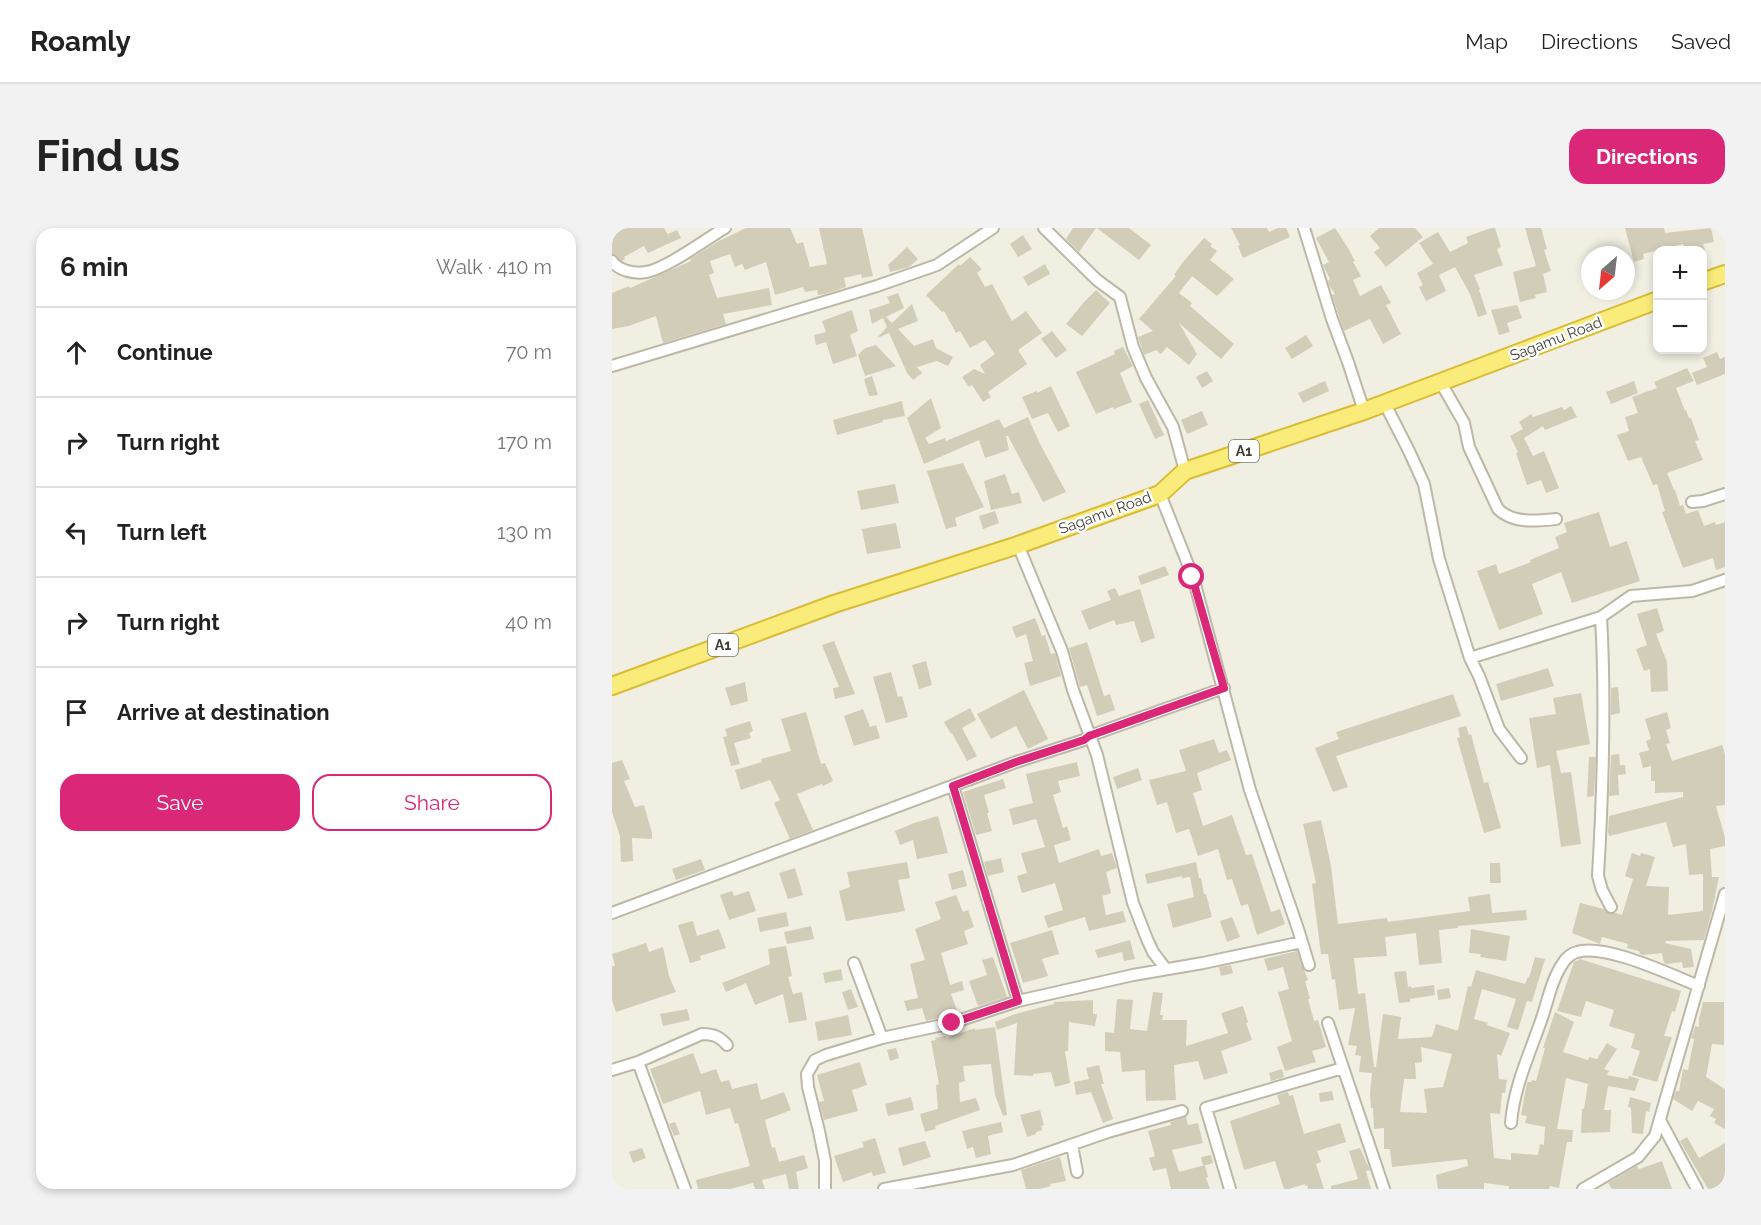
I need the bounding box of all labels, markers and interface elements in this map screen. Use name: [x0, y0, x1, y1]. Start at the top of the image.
text: Roamly: [30, 25, 131, 58]
text: Map: [1465, 29, 1508, 54]
text: Directions: [1541, 29, 1638, 54]
text: Saved: [1671, 29, 1731, 54]
button: Directions: [1569, 129, 1725, 184]
text: Find us: [36, 132, 180, 181]
north arrow: [1581, 246, 1635, 300]
map controls: [1653, 246, 1707, 354]
button: +: [1653, 246, 1707, 300]
text: 6 min: [60, 252, 129, 282]
text: Walk · 410 m: [436, 255, 552, 279]
button: −: [1653, 300, 1707, 354]
street label: Sagamu Road: [1507, 313, 1605, 365]
icon: ahead: [60, 336, 93, 369]
text: Continue: [117, 339, 213, 365]
text: 70 m: [506, 340, 552, 364]
icon: right: [60, 426, 93, 459]
text: Turn right: [117, 429, 220, 455]
text: 170 m: [497, 430, 552, 454]
road number: A1: [1229, 440, 1259, 462]
street label: Sagamu Road: [1056, 488, 1154, 538]
icon: left: [60, 516, 93, 549]
text: Turn left: [117, 519, 207, 545]
text: 130 m: [497, 520, 552, 544]
route start: [1178, 563, 1204, 589]
icon: right: [60, 606, 93, 639]
text: Turn right: [117, 609, 220, 635]
text: 40 m: [505, 610, 552, 634]
road number: A1: [708, 634, 738, 656]
icon: arrive: [60, 696, 93, 729]
text: Arrive at destination: [117, 699, 330, 725]
button: Save: [60, 774, 300, 831]
button: Share: [312, 774, 552, 831]
route end: [938, 1009, 964, 1035]

